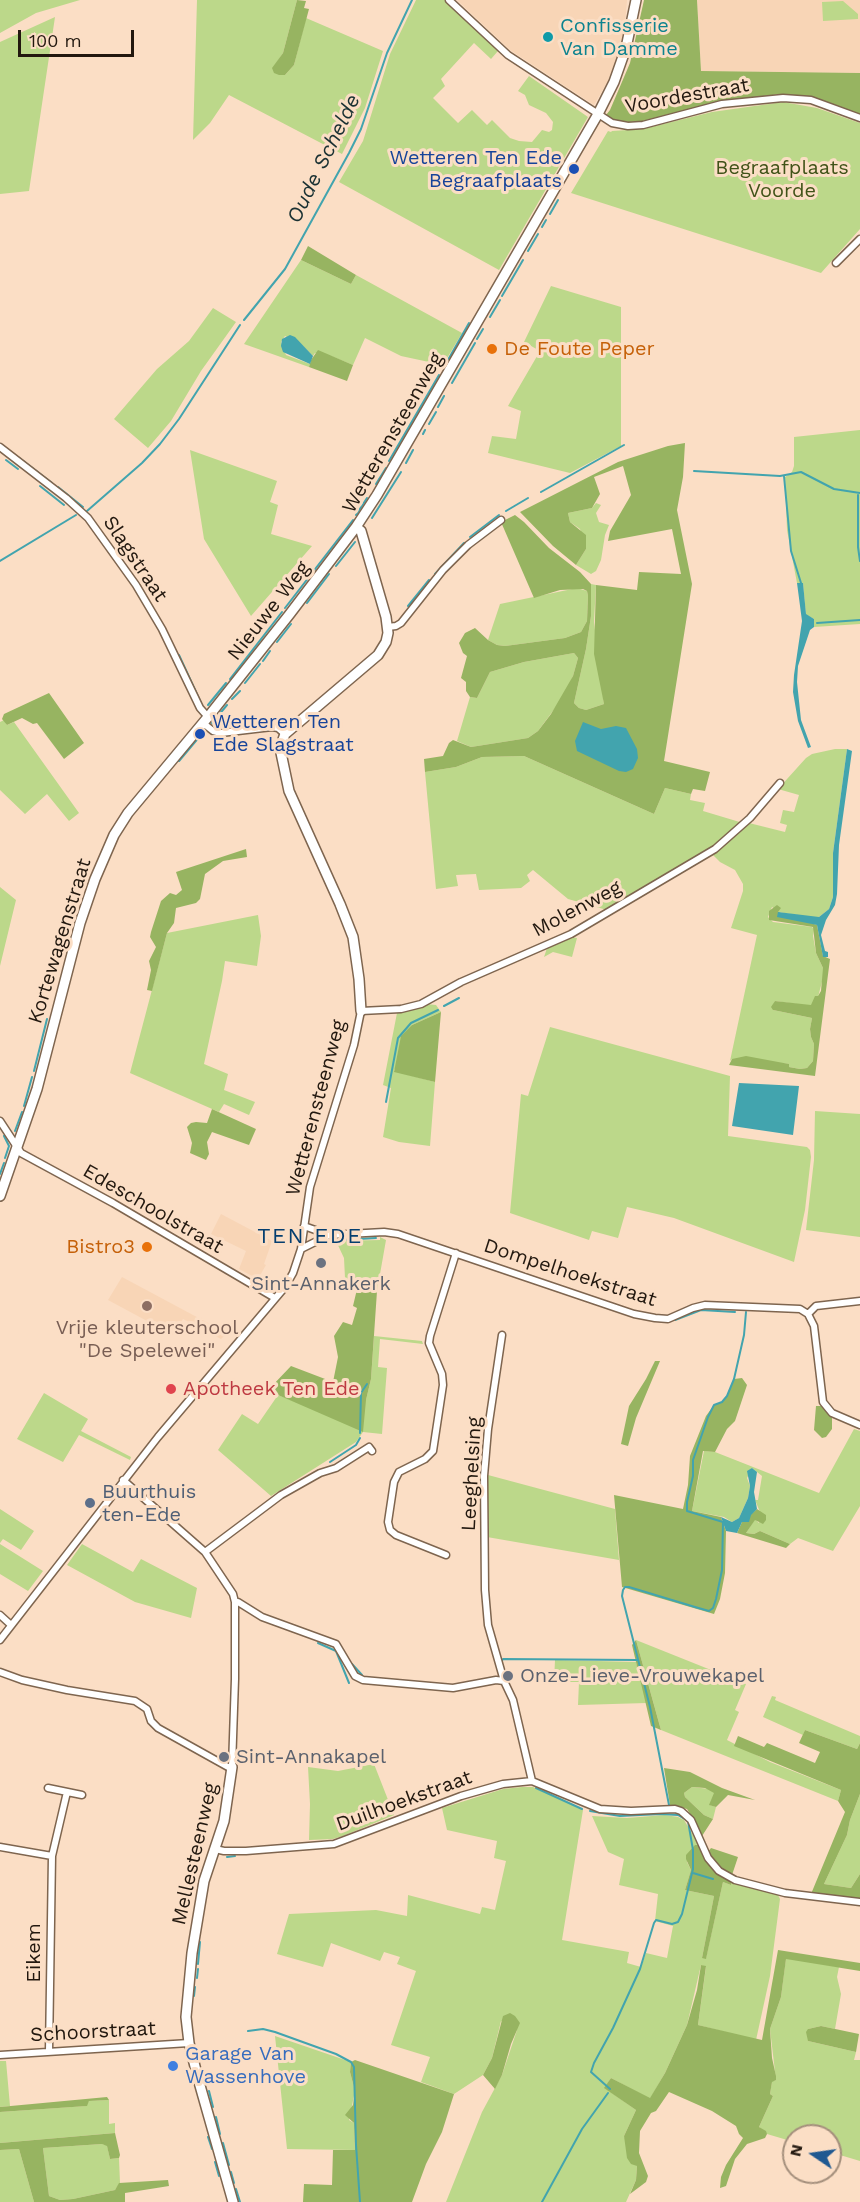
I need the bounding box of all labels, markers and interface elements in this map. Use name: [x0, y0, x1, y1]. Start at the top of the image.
place label: Confisserie Van Damme: [560, 14, 678, 61]
scale bar: [21, 18, 136, 56]
text: 100 m: [29, 30, 82, 51]
marker: Confisserie Van Damme: [541, 30, 555, 44]
street label: Voordestraat: [623, 73, 751, 119]
water label: Oude Schelde: [282, 90, 366, 228]
place label: Wetteren Ten Ede Begraafplaats: [390, 146, 562, 193]
park label: Begraafplaats Voorde: [715, 156, 849, 203]
marker: Wetteren Ten Ede Begraafplaats: [567, 162, 581, 176]
place label: De Foute Peper: [504, 337, 655, 361]
marker: De Foute Peper: [485, 342, 499, 356]
street label: Wetterensteenweg: [337, 348, 449, 518]
street label: Slagstraat: [98, 512, 172, 606]
street label: Nieuwe Weg: [223, 557, 315, 665]
place label: Wetteren Ten Ede Slagstraat: [212, 710, 354, 757]
marker: Wetteren Ten Ede Slagstraat: [193, 727, 207, 741]
street label: Kortewagenstraat: [23, 856, 97, 1026]
street label: Molenweg: [528, 876, 626, 942]
street label: Wetterensteenweg: [281, 1017, 351, 1199]
street label: Edeschoolstraat: [79, 1159, 227, 1259]
district label: TEN EDE: [257, 1224, 363, 1250]
street label: Dompelhoekstraat: [481, 1234, 659, 1312]
place label: Bistro3: [66, 1235, 135, 1259]
marker: Bistro3: [140, 1240, 154, 1254]
marker: Sint-Annakerk: [314, 1256, 328, 1270]
place label: Sint-Annakerk: [251, 1272, 391, 1296]
marker: Vrije kleuterschool "De Spelewei": [140, 1299, 154, 1313]
place label: Vrije kleuterschool "De Spelewei": [56, 1316, 238, 1363]
place label: Apotheek Ten Ede: [183, 1377, 360, 1401]
marker: Apotheek Ten Ede: [164, 1382, 178, 1396]
street label: Leeghelsing: [457, 1416, 487, 1532]
place label: Buurthuis ten-Ede: [102, 1480, 196, 1527]
marker: Buurthuis ten-Ede: [83, 1496, 97, 1510]
place label: Onze-Lieve-Vrouwekapel: [520, 1664, 764, 1688]
marker: Onze-Lieve-Vrouwekapel: [501, 1669, 515, 1683]
place label: Sint-Annakapel: [236, 1745, 386, 1769]
marker: Sint-Annakapel: [217, 1750, 231, 1764]
street label: Duilhoekstraat: [333, 1765, 475, 1837]
street label: Mellesteenweg: [167, 1781, 223, 1927]
street label: Eikem: [22, 1923, 46, 1983]
street label: Schoorstraat: [30, 2017, 156, 2047]
place label: Garage Van Wassenhove: [185, 2042, 306, 2089]
marker: Garage Van Wassenhove: [166, 2059, 180, 2073]
north arrow: [782, 2124, 842, 2184]
text: N: [785, 2142, 807, 2158]

